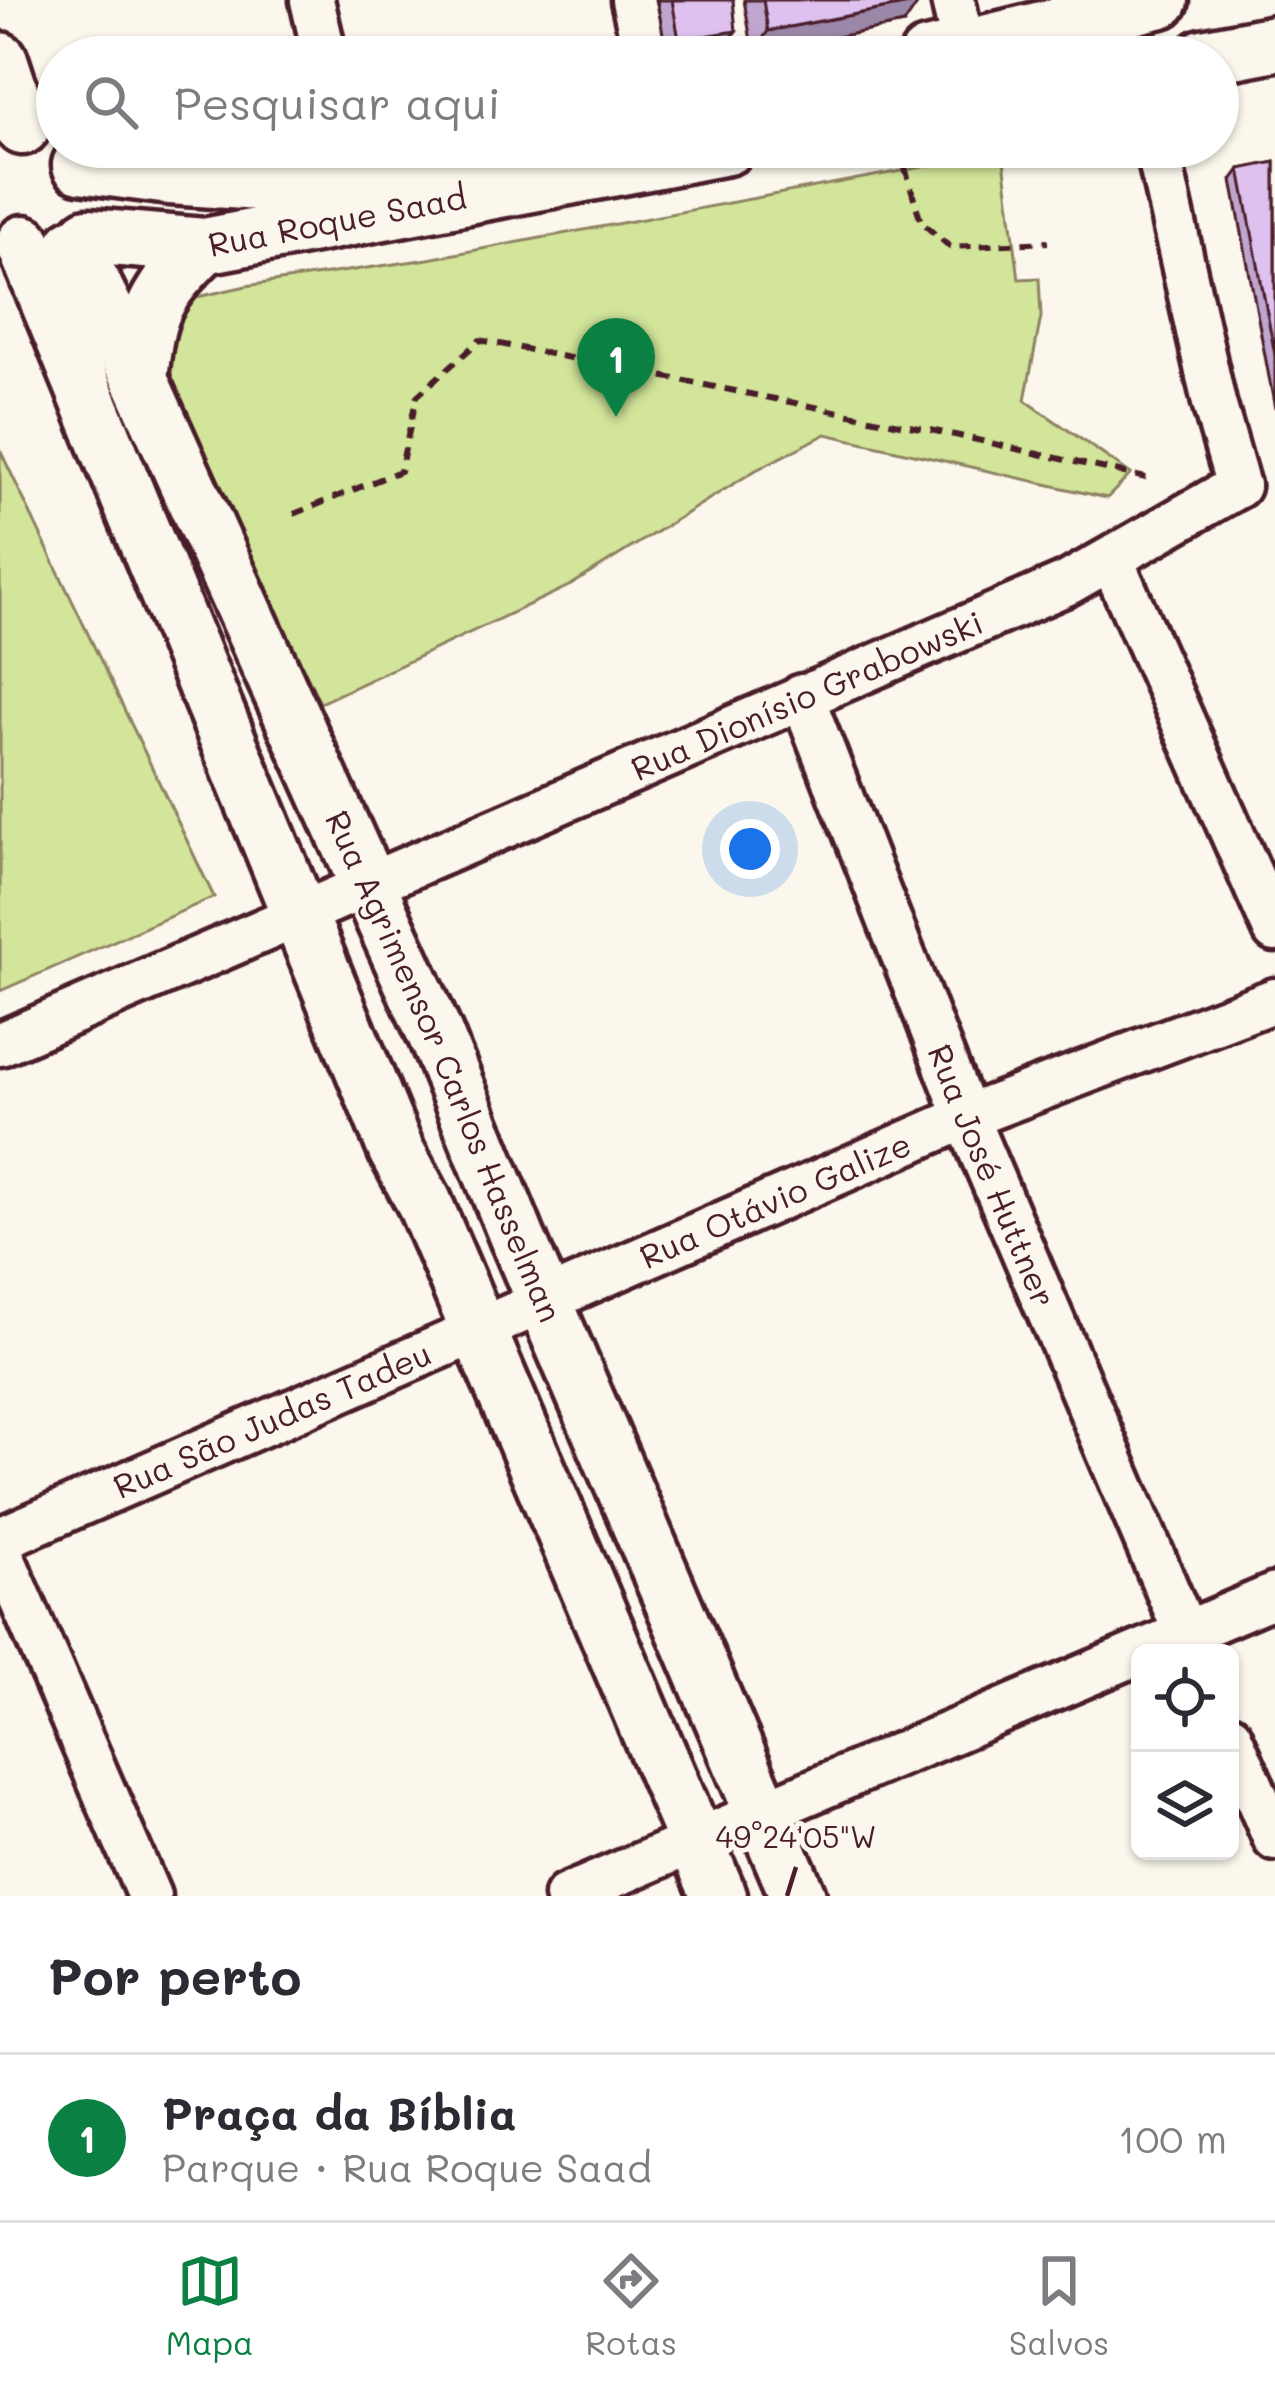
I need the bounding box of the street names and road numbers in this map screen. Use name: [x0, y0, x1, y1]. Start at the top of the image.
street label: Rua Roque Saad: [204, 174, 470, 265]
street label: Rua Dionísio Grabowski: [624, 599, 989, 789]
street label: Rua Agrimensor Carlos Hasselman: [317, 803, 574, 1328]
street label: Rua José Huttner: [920, 1038, 1067, 1313]
street label: Rua Otávio Galize: [632, 1121, 917, 1277]
street label: Rua São Judas Tadeu: [106, 1331, 437, 1507]

